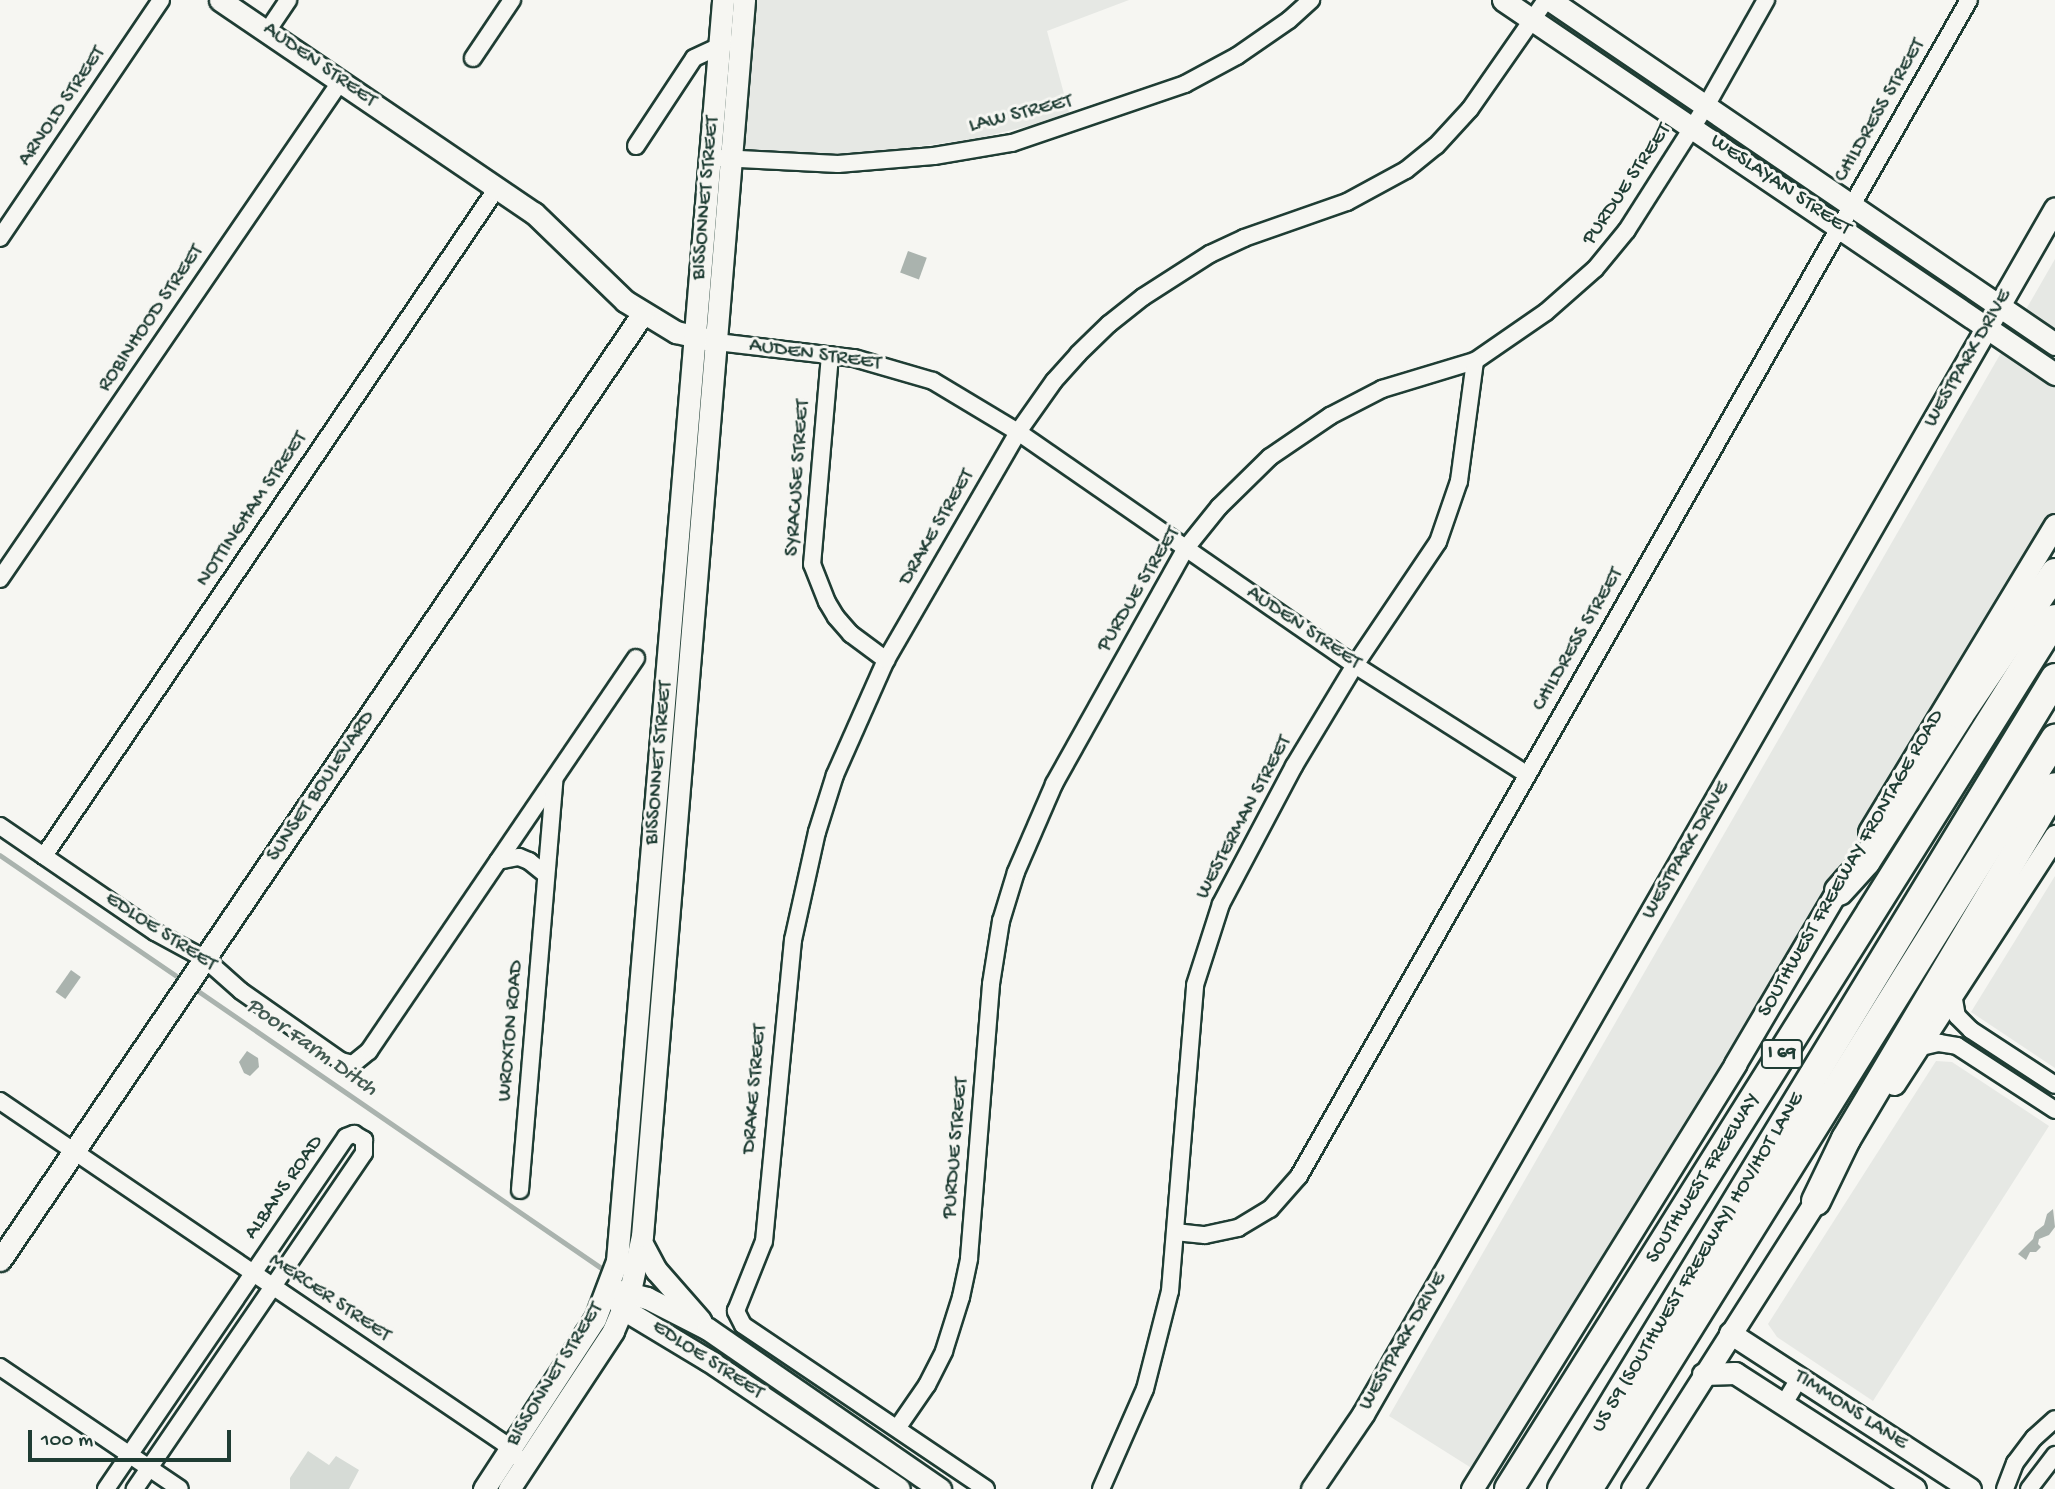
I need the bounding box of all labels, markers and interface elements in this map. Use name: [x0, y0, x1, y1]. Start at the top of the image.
street label: AUDEN STREET: [257, 18, 381, 114]
street label: CHILDRESS STREET: [1830, 35, 1932, 187]
street label: ARNOLD STREET: [14, 42, 112, 172]
street label: LAW STREET: [967, 90, 1075, 140]
street label: BISSONNET STREET: [687, 115, 727, 281]
street label: PURDUE STREET: [1578, 119, 1678, 251]
street label: WESLAYAN STREET: [1705, 130, 1855, 242]
street label: ROBINHOOD STREET: [93, 241, 211, 397]
street label: WESTPARK DRIVE: [1919, 286, 2019, 432]
street label: AUDEN STREET: [747, 334, 883, 378]
street label: SYRACUSE STREET: [781, 399, 817, 557]
street label: NOTTINGHAM STREET: [192, 428, 314, 592]
street label: DRAKE STREET: [895, 466, 981, 590]
street label: PURDUE STREET: [1093, 523, 1187, 657]
street label: CHILDRESS STREET: [1528, 564, 1630, 716]
street label: AUDEN STREET: [1241, 581, 1365, 677]
street label: BISSONNET STREET: [640, 680, 680, 846]
street label: SOUTHWEST FREEWAY FRONTAGE ROAD: [1753, 706, 1951, 1022]
street label: SUNSET BOULEVARD: [262, 707, 382, 867]
street label: WESTERMAN STREET: [1191, 732, 1299, 904]
street label: WESTPARK DRIVE: [1637, 778, 1737, 924]
street label: EDLOE STREET: [99, 888, 221, 978]
street label: WROXTON ROAD: [493, 959, 531, 1103]
water label: Poor Farm Ditch: [240, 992, 382, 1104]
street label: DRAKE STREET: [738, 1023, 774, 1155]
road number: I 69: [1759, 1038, 1805, 1070]
street label: PURDUE STREET: [938, 1076, 976, 1220]
street label: US 59 (SOUTHWEST FREEWAY) HOV/HOT LANE: [1587, 1088, 1811, 1438]
street label: SOUTHWEST FREEWAY: [1641, 1089, 1767, 1269]
street label: ALBANS ROAD: [240, 1131, 330, 1245]
street label: MERCER STREET: [263, 1249, 395, 1349]
street label: WESTPARK DRIVE: [1354, 1269, 1454, 1415]
street label: BISSONNET STREET: [502, 1299, 610, 1451]
street label: EDLOE STREET: [646, 1316, 768, 1406]
street label: TIMMONS LANE: [1789, 1365, 1911, 1457]
scale bar: [32, 1416, 234, 1460]
text: 100 m: [41, 1429, 93, 1454]

